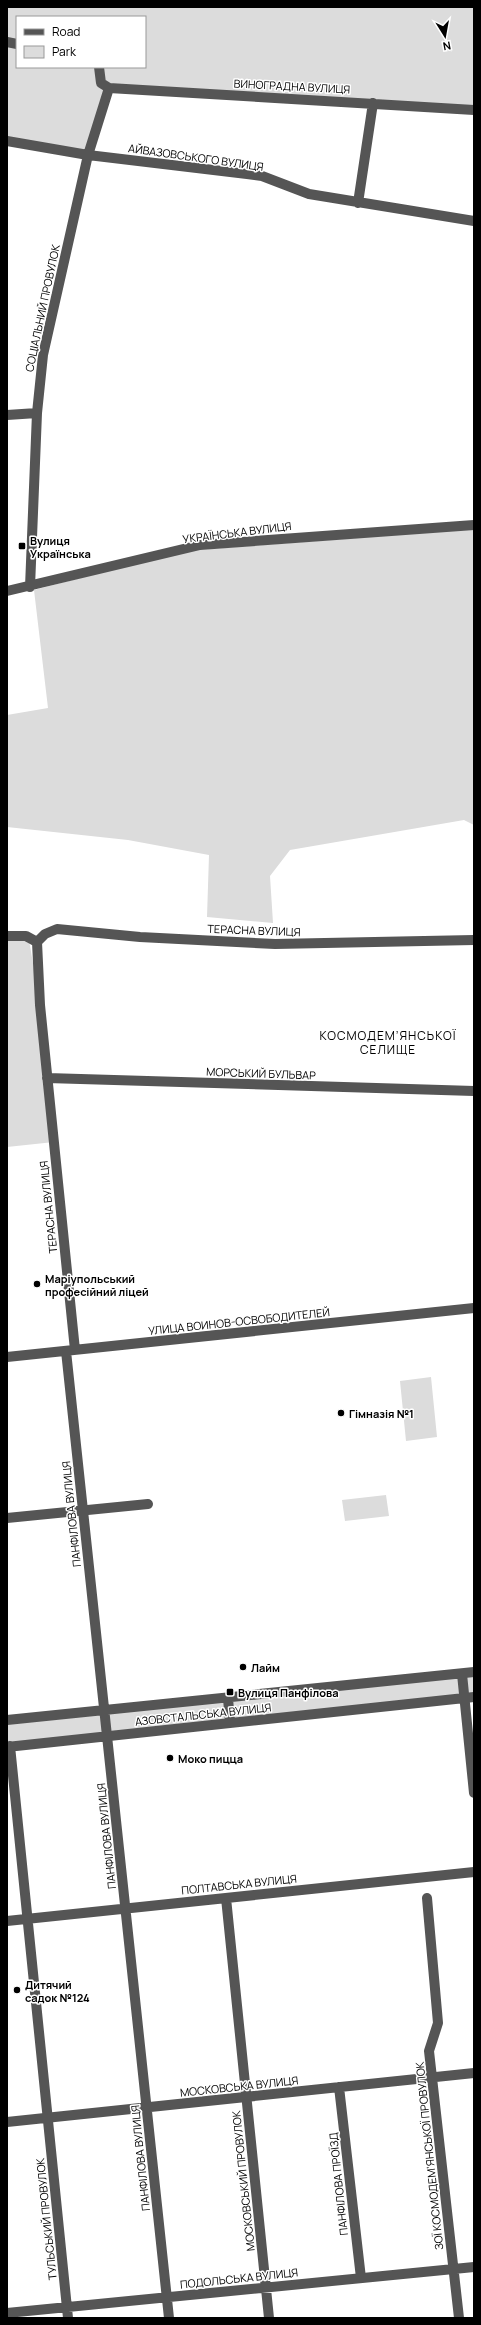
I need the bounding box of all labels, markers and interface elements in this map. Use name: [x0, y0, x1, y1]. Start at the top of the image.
legend: [16, 16, 146, 68]
north arrow: [425, 16, 465, 56]
text: Road: [52, 23, 80, 40]
text: N: [442, 38, 452, 54]
text: Park: [52, 43, 77, 60]
street label: ВИНОГРАДНА ВУЛИЦЯ: [233, 75, 351, 97]
street label: АЙВАЗОВСЬКОГО ВУЛИЦЯ: [127, 140, 265, 174]
street label: СОЦІАЛЬНИЙ ПРОВУЛОК: [21, 243, 63, 373]
street label: УКРАЇНСЬКА ВУЛИЦЯ: [182, 518, 292, 546]
place label: Вулиця Українська: [30, 533, 91, 561]
marker: Вулиця Українська: [17, 541, 27, 551]
street label: ТЕРАСНА ВУЛИЦЯ: [207, 921, 301, 939]
district label: КОСМОДЕМ’ЯНСЬКОЇ СЕЛИЩЕ: [320, 1027, 457, 1058]
street label: МОРСЬКИЙ БУЛЬВАР: [206, 1064, 316, 1082]
street label: ТЕРАСНА ВУЛИЦЯ: [36, 1160, 60, 1254]
place label: Маріупольський професійний ліцей: [45, 1271, 149, 1299]
marker: Маріупольський професійний ліцей: [32, 1279, 42, 1289]
street label: УЛИЦА ВОИНОВ-ОСВОБОДИТЕЛЕЙ: [148, 1304, 330, 1338]
place label: Гімназія №1: [349, 1406, 414, 1421]
marker: Гімназія №1: [336, 1408, 346, 1418]
street label: ПАНФІЛОВА ВУЛИЦЯ: [58, 1460, 84, 1568]
place label: Лайм: [251, 1660, 280, 1675]
marker: Лайм: [238, 1662, 248, 1672]
place label: Вулиця Панфілова: [238, 1685, 338, 1700]
marker: Вулиця Панфілова: [225, 1687, 235, 1697]
street label: АЗОВСТАЛЬСЬКА ВУЛИЦЯ: [134, 1699, 272, 1729]
place label: Моко пицца: [178, 1751, 243, 1766]
marker: Моко пицца: [165, 1753, 175, 1763]
street label: ПАНФІЛОВА ВУЛИЦЯ: [93, 1782, 119, 1890]
street label: ПОЛТАВСЬКА ВУЛИЦЯ: [181, 1870, 298, 1898]
place label: Дитячий садок №124: [25, 1977, 90, 2005]
marker: Дитячий садок №124: [12, 1985, 22, 1995]
street label: ЗОЇ КОСМОДЕМ’ЯНСЬКОЇ ПРОВУЛОК: [412, 2061, 446, 2251]
street label: МОСКОВСЬКА ВУЛИЦЯ: [179, 2072, 299, 2100]
street label: ПАНФІЛОВА ВУЛИЦЯ: [127, 2104, 153, 2212]
street label: МОСКОВСЬКИЙ ПРОВУЛОК: [228, 2110, 258, 2252]
street label: ПАНФІЛОВА ПРОЇЗД: [325, 2132, 351, 2236]
street label: ТУЛЬСЬКИЙ ПРОВУЛОК: [32, 2157, 60, 2281]
street label: ПОДОЛЬСЬКА ВУЛИЦЯ: [179, 2264, 299, 2292]

